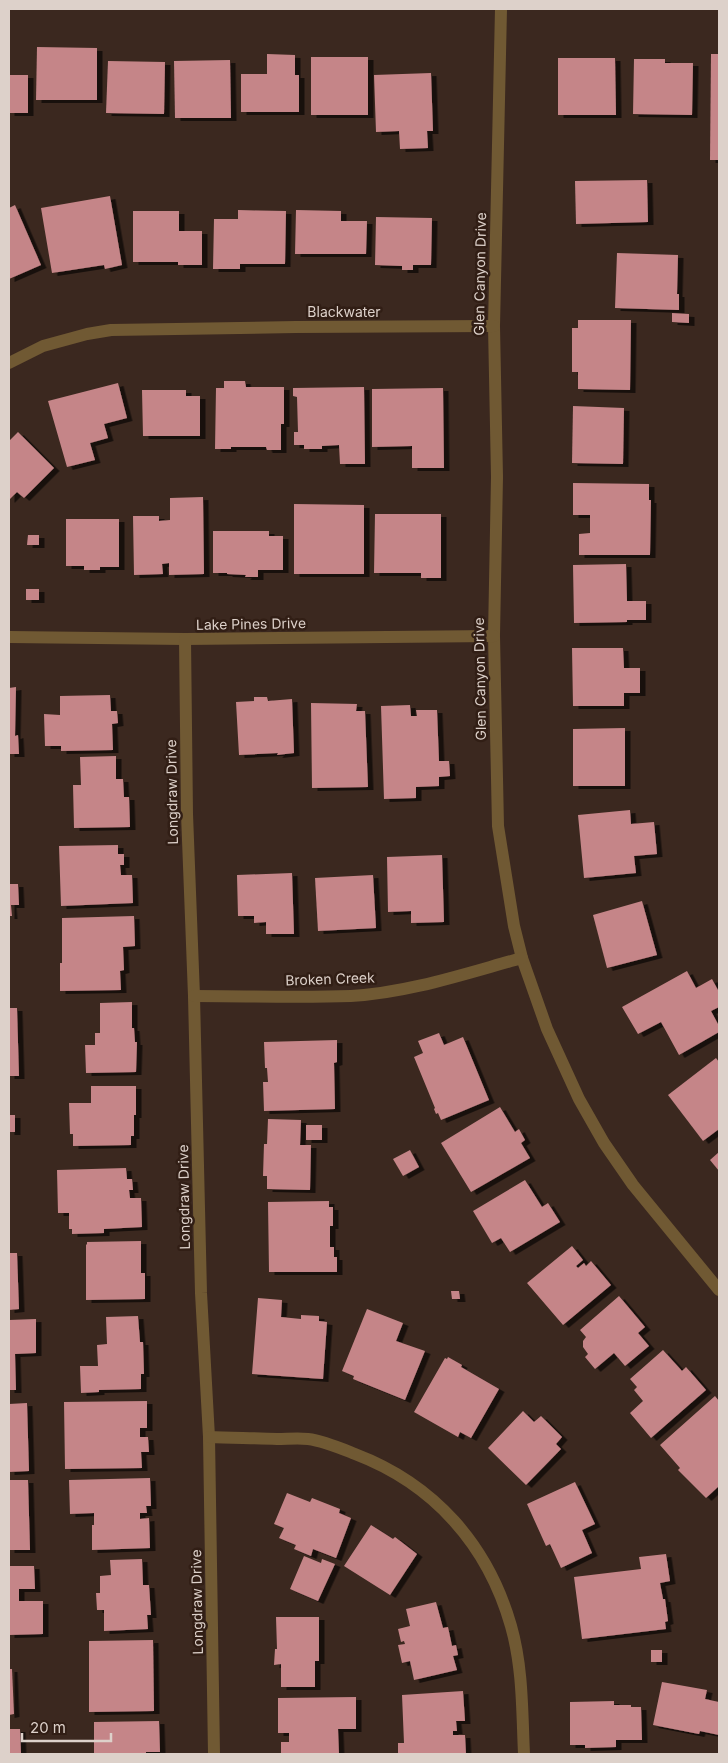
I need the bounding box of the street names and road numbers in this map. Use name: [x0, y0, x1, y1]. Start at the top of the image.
street label: Glen Canyon Drive: [470, 212, 489, 336]
street label: Blackwater: [307, 303, 381, 320]
street label: Lake Pines Drive: [196, 614, 306, 633]
street label: Glen Canyon Drive: [470, 617, 489, 741]
street label: Longdraw Drive: [162, 739, 181, 845]
street label: Broken Creek: [285, 968, 375, 989]
street label: Longdraw Drive: [174, 1144, 193, 1250]
street label: Longdraw Drive: [187, 1549, 206, 1655]

